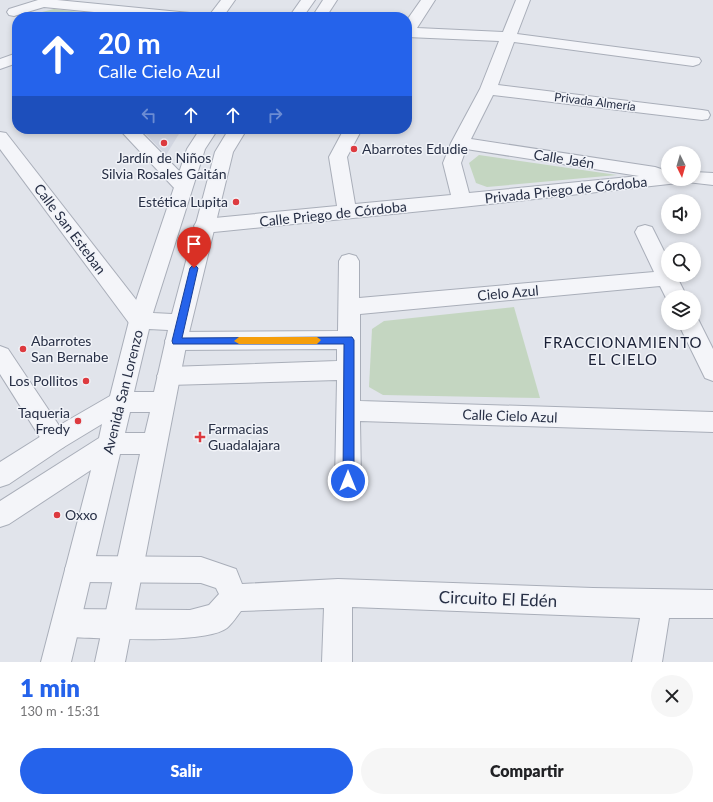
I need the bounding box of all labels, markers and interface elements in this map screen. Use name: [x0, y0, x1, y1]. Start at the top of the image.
text: 20 m: [98, 26, 161, 60]
icon: ahead: [32, 28, 84, 80]
text: Calle Cielo Azul: [98, 60, 221, 82]
street label: Privada Almería: [553, 89, 637, 114]
icon: left: [138, 104, 160, 126]
icon: ahead: [180, 104, 202, 126]
icon: ahead: [222, 104, 244, 126]
icon: right: [264, 104, 286, 126]
marker: Jardín de Niños Silvia Rosales Gaitán: [159, 138, 169, 148]
place label: Abarrotes Edudie: [362, 140, 468, 157]
marker: Abarrotes Edudie: [349, 144, 359, 154]
street label: Calle Jaén: [532, 145, 596, 172]
north arrow: [661, 146, 701, 186]
map controls: [661, 146, 701, 330]
place label: Jardín de Niños Silvia Rosales Gaitán: [101, 149, 227, 182]
street label: Privada Priego de Córdoba: [484, 173, 648, 206]
street label: Calle San Esteban: [31, 180, 110, 277]
place label: Estética Lupita: [138, 193, 228, 210]
button: sound: [661, 194, 701, 234]
marker: Estética Lupita: [231, 197, 241, 207]
street label: Calle Priego de Córdoba: [258, 197, 408, 230]
pin: [177, 227, 211, 268]
icon: arrive: [183, 233, 205, 255]
button: search: [661, 242, 701, 282]
street label: Cielo Azul: [477, 281, 539, 304]
button: layers: [661, 290, 701, 330]
street label: Avenida San Lorenzo: [99, 328, 146, 456]
place label: Abarrotes San Bernabe: [31, 332, 108, 365]
district label: FRACCIONAMIENTO EL CIELO: [543, 333, 703, 368]
marker: Abarrotes San Bernabe: [18, 344, 28, 354]
place label: Los Pollitos: [9, 372, 78, 389]
marker: Los Pollitos: [81, 376, 91, 386]
place label: Taqueria Fredy: [18, 404, 71, 437]
street label: Calle Cielo Azul: [462, 405, 558, 426]
marker: Taqueria Fredy: [73, 416, 83, 426]
place label: Farmacias Guadalajara: [208, 420, 280, 453]
marker: Farmacias Guadalajara: [195, 432, 205, 442]
position arrow: [327, 460, 369, 502]
place label: Oxxo: [65, 506, 98, 523]
marker: Oxxo: [52, 510, 62, 520]
street label: Circuito El Edén: [438, 586, 558, 611]
text: 1 min: [20, 673, 80, 702]
button: close: [651, 675, 693, 717]
text: 130 m · 15:31: [20, 703, 100, 719]
button: Salir: [20, 748, 353, 794]
button: Compartir: [361, 748, 693, 794]

